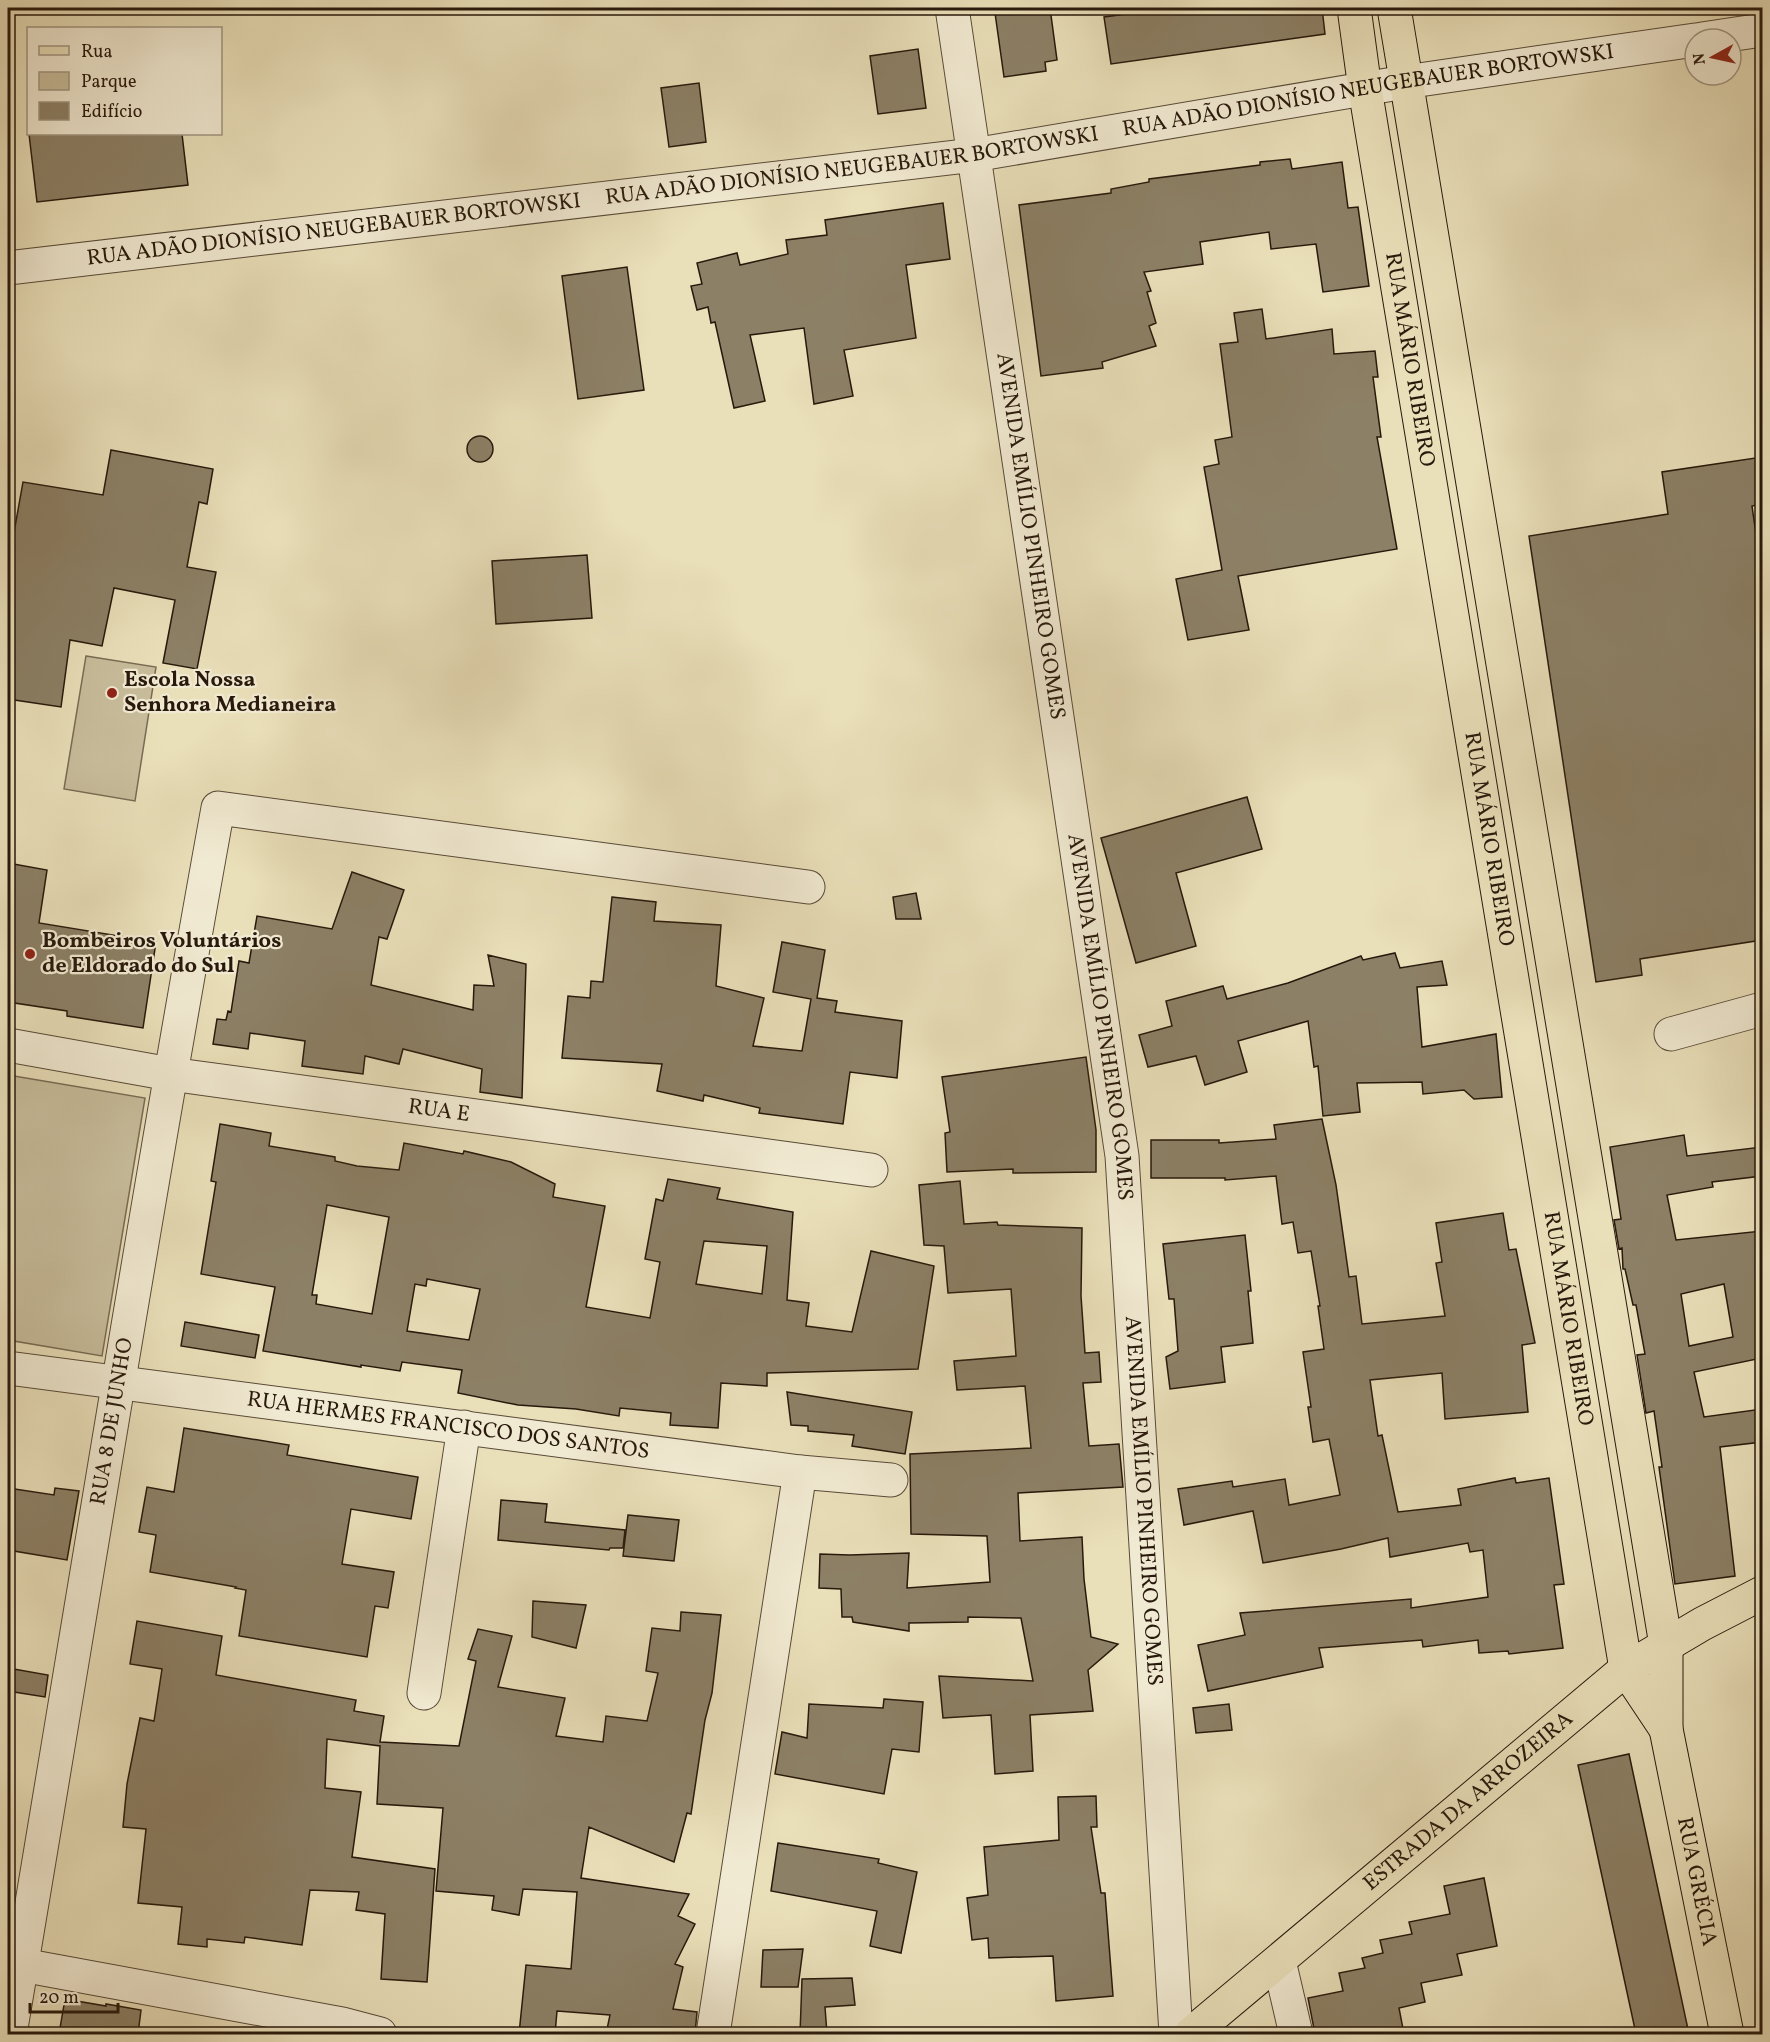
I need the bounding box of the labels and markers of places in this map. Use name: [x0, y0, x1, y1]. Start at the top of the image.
place label: Escola Nossa Senhora Medianeira: [124, 665, 336, 721]
marker: Escola Nossa Senhora Medianeira: [105, 686, 119, 700]
place label: Bombeiros Voluntários de Eldorado do Sul: [42, 926, 281, 982]
marker: Bombeiros Voluntários de Eldorado do Sul: [23, 947, 37, 961]

